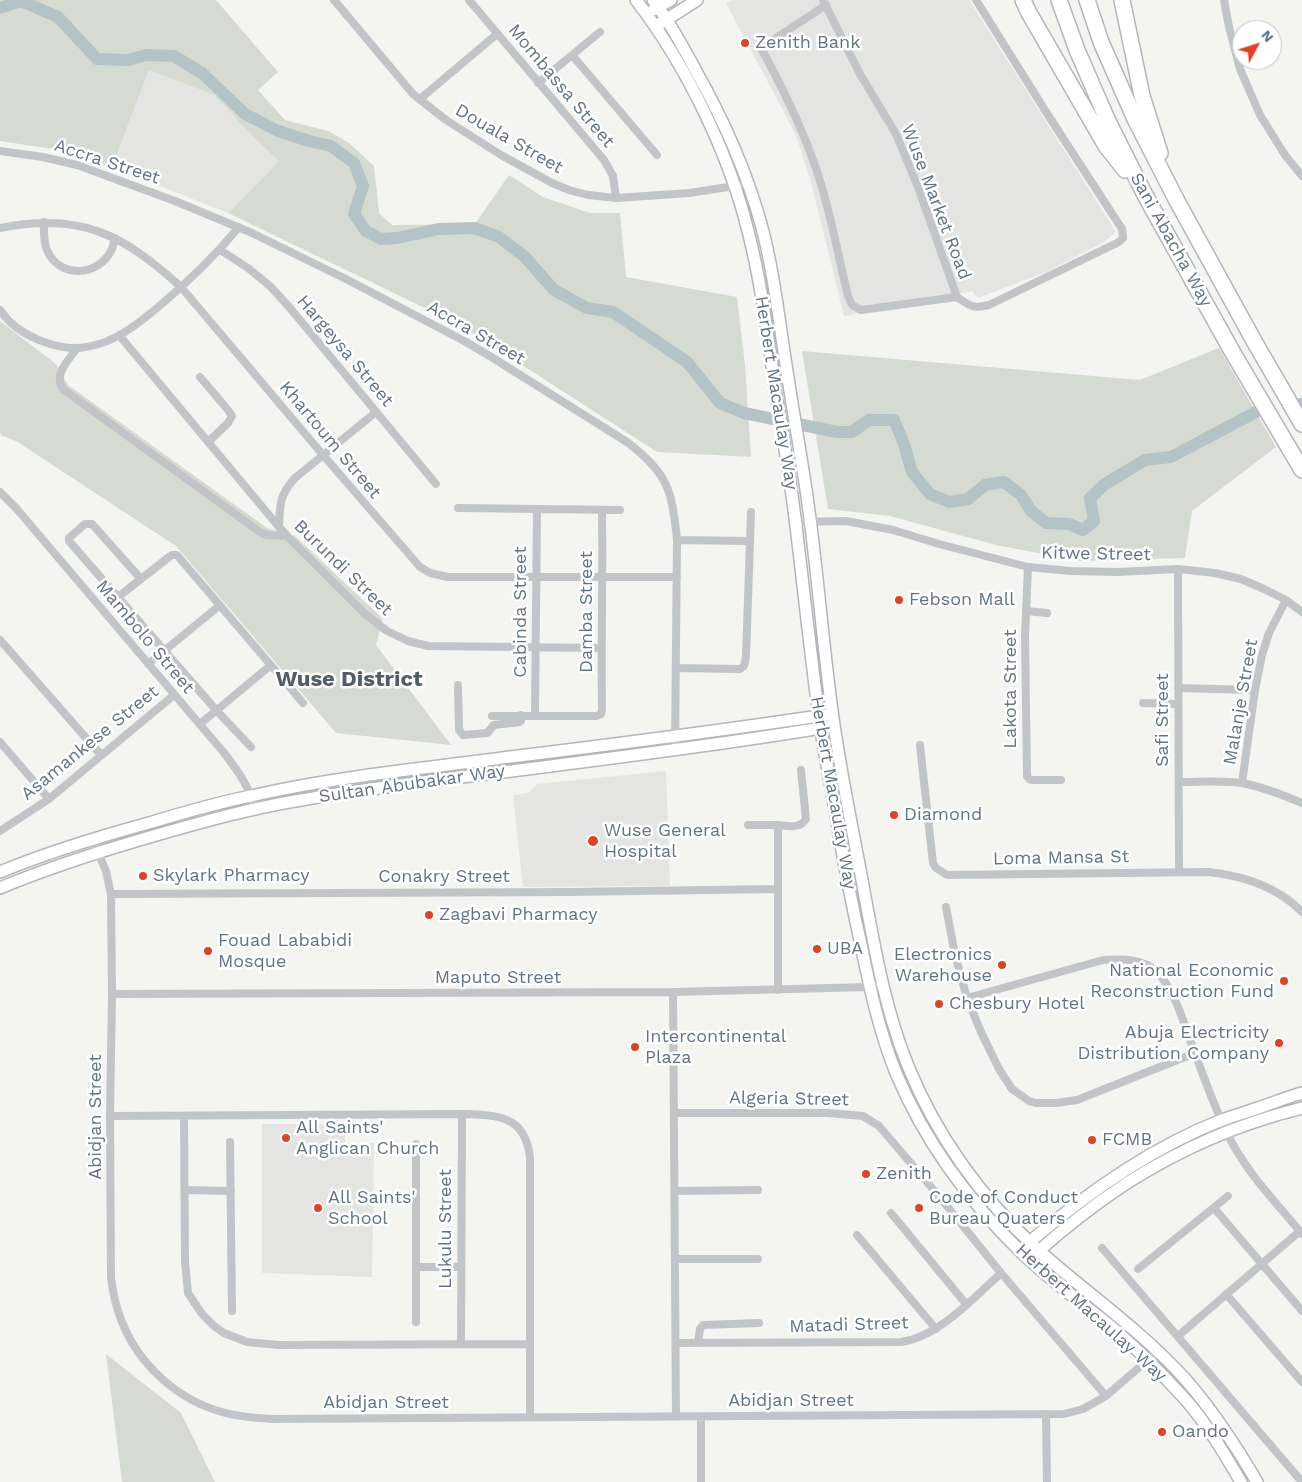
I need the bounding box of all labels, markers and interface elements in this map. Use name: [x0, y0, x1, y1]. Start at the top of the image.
street label: Mombassa Street: [503, 20, 619, 152]
north arrow: [1232, 20, 1282, 70]
text: N: [1258, 27, 1277, 45]
place label: Zenith Bank: [755, 32, 860, 54]
marker: Zenith Bank: [739, 37, 751, 49]
street label: Douala Street: [451, 99, 567, 179]
street label: Wuse Market Road: [896, 121, 976, 283]
street label: Accra Street: [52, 135, 162, 189]
street label: Sani Abacha Way: [1125, 169, 1217, 311]
street label: Hargeysa Street: [292, 291, 398, 411]
street label: Herbert Macaulay Way: [750, 295, 802, 491]
street label: Accra Street: [423, 296, 529, 370]
street label: Khartoum Street: [275, 377, 385, 503]
street label: Burundi Street: [289, 515, 397, 621]
street label: Kitwe Street: [1041, 542, 1151, 566]
street label: Cabinda Street: [510, 546, 532, 678]
street label: Damba Street: [576, 551, 598, 673]
street label: Mambolo Street: [91, 576, 199, 698]
place label: Febson Mall: [909, 589, 1015, 611]
marker: Febson Mall: [893, 594, 905, 606]
street label: Lakota Street: [1000, 629, 1022, 749]
street label: Malanje Street: [1219, 637, 1263, 767]
district label: Wuse District: [275, 667, 423, 693]
street label: Safi Street: [1152, 673, 1174, 767]
street label: Asamankese Street: [17, 681, 163, 805]
street label: Herbert Macaulay Way: [805, 695, 861, 891]
street label: Sultan Abubakar Way: [318, 760, 506, 808]
place label: Diamond: [904, 804, 982, 826]
marker: Diamond: [888, 809, 900, 821]
place label: Wuse General Hospital: [604, 820, 726, 862]
marker: Wuse General Hospital: [586, 834, 600, 848]
street label: Loma Mansa St: [993, 846, 1129, 870]
place label: Skylark Pharmacy: [153, 865, 309, 887]
street label: Conakry Street: [378, 866, 510, 888]
marker: Skylark Pharmacy: [137, 870, 149, 882]
place label: Zagbavi Pharmacy: [439, 904, 598, 926]
marker: Zagbavi Pharmacy: [423, 909, 435, 921]
place label: Fouad Lababidi Mosque: [218, 930, 352, 972]
place label: UBA: [827, 938, 863, 960]
marker: UBA: [811, 943, 823, 955]
place label: Electronics Warehouse: [894, 944, 992, 986]
marker: Fouad Lababidi Mosque: [202, 945, 214, 957]
marker: Electronics Warehouse: [996, 959, 1008, 971]
place label: National Economic Reconstruction Fund: [1090, 960, 1274, 1002]
street label: Maputo Street: [435, 967, 561, 989]
marker: National Economic Reconstruction Fund: [1278, 975, 1290, 987]
place label: Chesbury Hotel: [949, 993, 1085, 1015]
marker: Chesbury Hotel: [933, 998, 945, 1010]
place label: Abuja Electricity Distribution Company: [1077, 1022, 1269, 1064]
place label: Intercontinental Plaza: [645, 1026, 786, 1068]
marker: Abuja Electricity Distribution Company: [1273, 1037, 1285, 1049]
marker: Intercontinental Plaza: [629, 1041, 641, 1053]
street label: Abidjan Street: [85, 1054, 107, 1180]
street label: Algeria Street: [729, 1087, 849, 1111]
place label: All Saints' Anglican Church: [296, 1117, 439, 1160]
place label: FCMB: [1102, 1129, 1152, 1151]
marker: All Saints' Anglican Church: [280, 1132, 292, 1144]
marker: FCMB: [1086, 1134, 1098, 1146]
place label: Zenith: [876, 1163, 932, 1185]
marker: Zenith: [860, 1168, 872, 1180]
street label: Lukulu Street: [435, 1169, 457, 1289]
place label: All Saints' School: [328, 1187, 415, 1230]
place label: Code of Conduct Bureau Quaters: [929, 1187, 1078, 1230]
marker: All Saints' School: [312, 1202, 324, 1214]
marker: Code of Conduct Bureau Quaters: [913, 1202, 925, 1214]
street label: Herbert Macaulay Way: [1011, 1239, 1171, 1387]
street label: Matadi Street: [789, 1312, 909, 1338]
street label: Abidjan Street: [728, 1390, 854, 1412]
street label: Abidjan Street: [323, 1392, 449, 1414]
place label: Oando: [1172, 1421, 1229, 1443]
marker: Oando: [1156, 1426, 1168, 1438]

